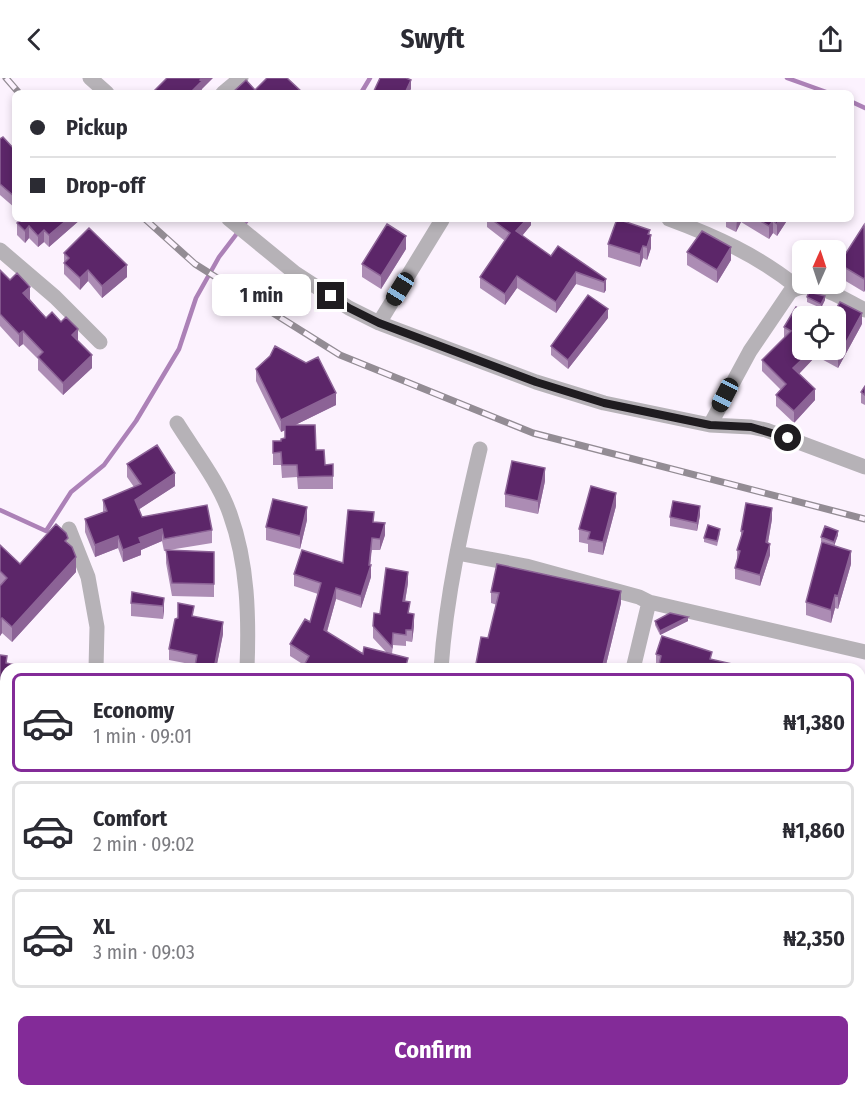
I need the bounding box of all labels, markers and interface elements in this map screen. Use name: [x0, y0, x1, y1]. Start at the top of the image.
icon: back: [18, 23, 51, 56]
text: Swyft: [401, 23, 464, 55]
icon: share: [814, 23, 847, 56]
text: Pickup: [66, 114, 128, 141]
text: Drop-off: [66, 172, 145, 199]
north arrow: [792, 240, 846, 294]
map controls: [792, 240, 846, 360]
car: [383, 269, 417, 309]
callout: 1 min: [211, 275, 310, 317]
route end: [317, 282, 344, 309]
text: 1 min: [240, 283, 283, 307]
button: locate: [792, 306, 846, 360]
car: [709, 375, 741, 415]
route start: [774, 424, 801, 451]
icon: car: [21, 696, 75, 750]
text: Economy: [93, 697, 174, 724]
text: ₦1,380: [783, 709, 845, 736]
text: 1 min · 09:01: [93, 724, 192, 748]
icon: car: [21, 804, 75, 858]
text: Comfort: [93, 805, 167, 832]
text: ₦1,860: [783, 817, 845, 844]
text: 2 min · 09:02: [93, 832, 194, 856]
icon: car: [21, 912, 75, 966]
text: XL: [93, 913, 115, 940]
text: ₦2,350: [783, 925, 845, 952]
text: 3 min · 09:03: [93, 940, 195, 964]
button: Confirm: [18, 1016, 848, 1085]

